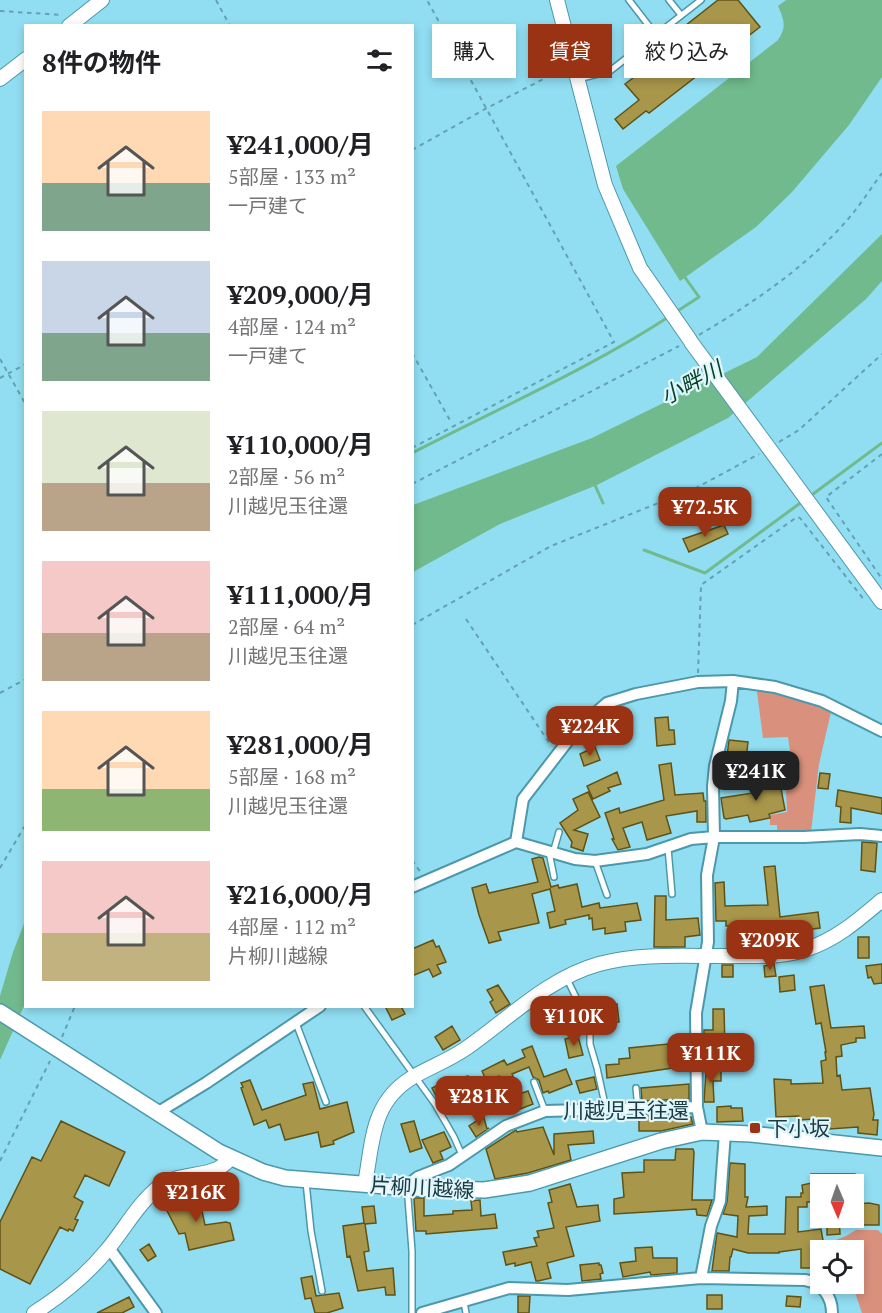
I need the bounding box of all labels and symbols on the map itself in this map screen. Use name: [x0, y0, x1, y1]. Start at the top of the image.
water label: 小畔川: [655, 353, 729, 410]
pin: ¥72.5K: [656, 487, 754, 538]
pin: ¥224K: [548, 706, 632, 757]
pin: ¥241K: [714, 751, 798, 802]
pin: ¥209K: [728, 920, 812, 971]
pin: ¥110K: [532, 996, 616, 1047]
pin: ¥111K: [669, 1033, 753, 1084]
pin: ¥281K: [437, 1076, 521, 1127]
street label: 川越児玉往還: [563, 1096, 689, 1124]
place label: 下小坂: [767, 1114, 830, 1142]
marker: 下小坂: [748, 1121, 762, 1135]
street label: 片柳川越線: [369, 1170, 475, 1204]
pin: ¥216K: [154, 1172, 238, 1223]
north arrow: [810, 1174, 864, 1228]

